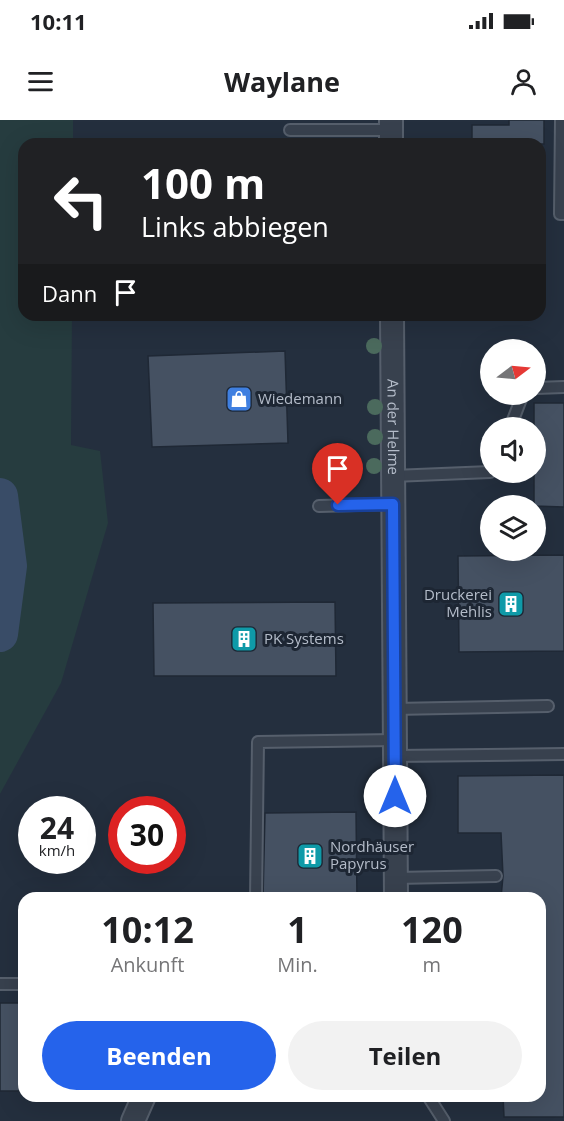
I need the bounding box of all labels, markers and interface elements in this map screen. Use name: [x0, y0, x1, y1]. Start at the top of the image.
text: 10:11: [30, 6, 87, 36]
text: Waylane: [224, 63, 340, 100]
icon: menu: [24, 65, 57, 98]
icon: person: [507, 65, 540, 98]
text: 100 m: [141, 154, 265, 211]
icon: left: [42, 162, 120, 240]
text: Links abbiegen: [141, 208, 329, 245]
icon: arrive: [109, 276, 142, 309]
text: Dann: [42, 278, 97, 308]
north arrow: [480, 339, 546, 405]
map controls: [480, 339, 546, 561]
street label: An der Helme: [383, 379, 404, 475]
shop icon: Wiedemann: [224, 384, 254, 414]
place label: Wiedemann: [258, 388, 342, 408]
button: sound: [480, 417, 546, 483]
pin: [312, 443, 363, 505]
icon: arrive: [321, 452, 354, 485]
button: layers: [480, 495, 546, 561]
place label: Druckerei Mehlis: [424, 584, 492, 621]
building icon: Druckerei Mehlis: [496, 589, 526, 619]
building icon: PK Systems: [229, 624, 259, 654]
place label: PK Systems: [264, 628, 344, 648]
position arrow: [363, 764, 427, 828]
speed limit sign: 30: [108, 796, 186, 874]
text: 24: [40, 807, 74, 848]
place label: Nordhäuser Papyrus: [330, 836, 414, 873]
text: km/h: [39, 840, 75, 860]
building icon: Nordhäuser Papyrus: [295, 841, 325, 871]
text: 10:12: [101, 905, 194, 954]
text: 1: [287, 905, 308, 954]
text: 120: [401, 905, 463, 954]
text: Ankunft: [111, 951, 184, 978]
text: Min.: [277, 951, 318, 978]
text: m: [423, 951, 441, 978]
button: Beenden: [42, 1021, 276, 1090]
button: Teilen: [288, 1021, 522, 1090]

